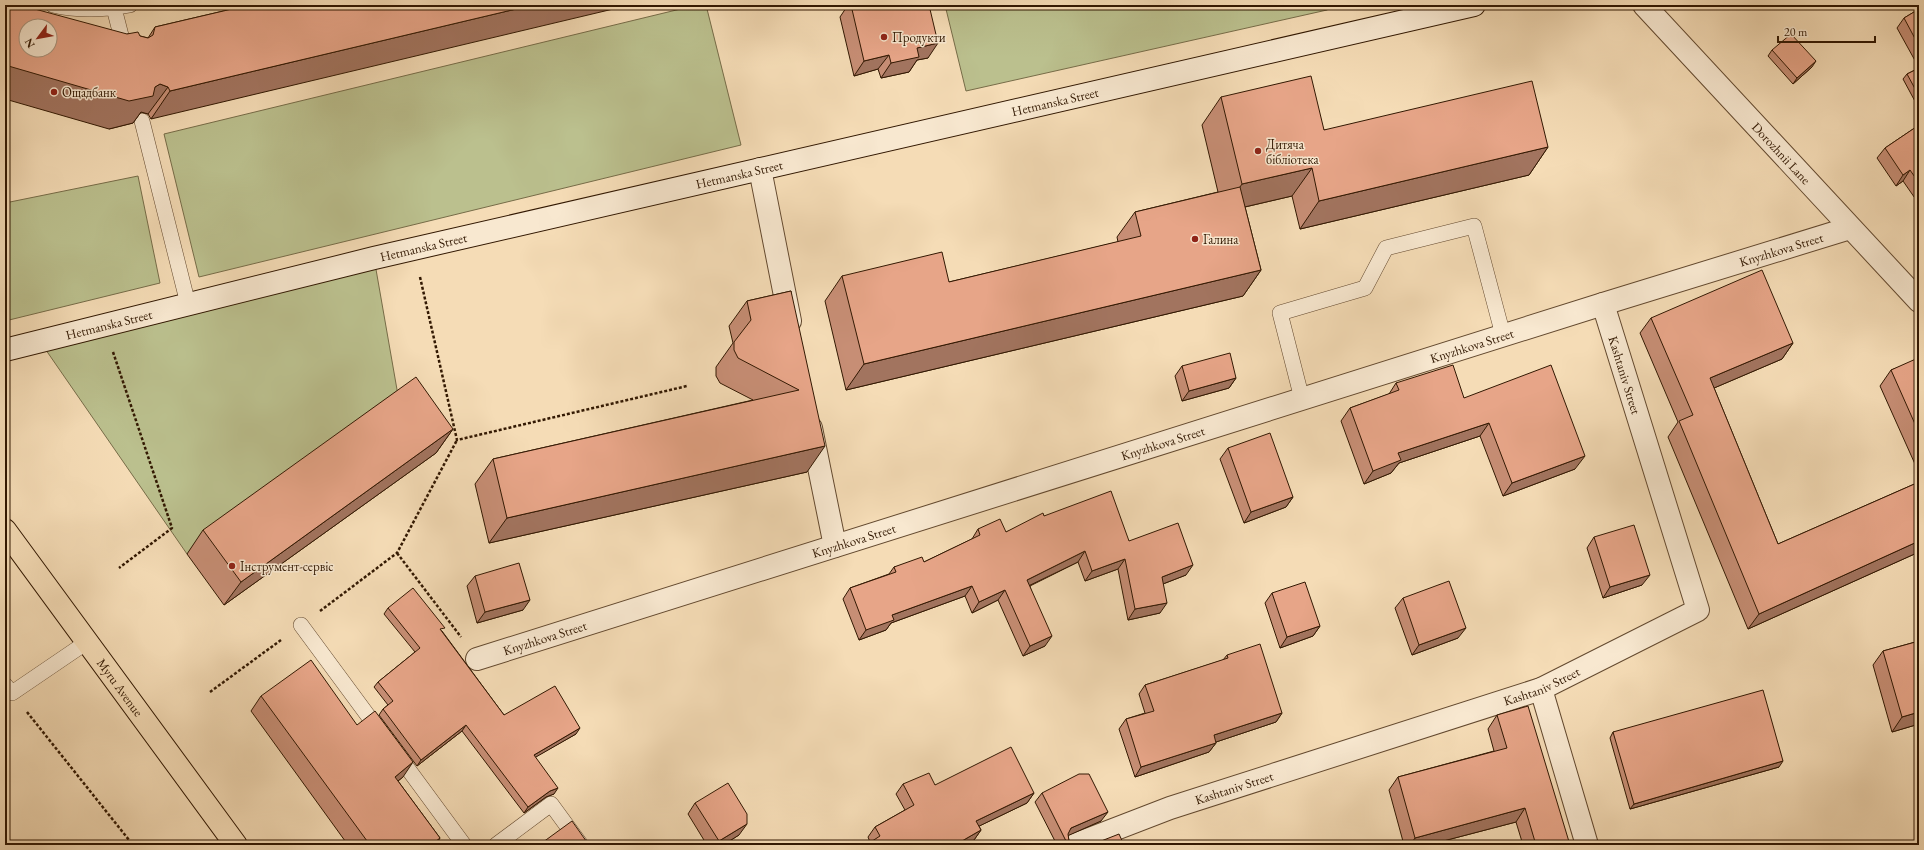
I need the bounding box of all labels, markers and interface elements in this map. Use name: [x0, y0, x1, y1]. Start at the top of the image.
north arrow: [18, 18, 58, 58]
scale bar: [1778, 18, 1875, 44]
text: 20 m: [1784, 24, 1808, 40]
place label: Продукти: [892, 29, 946, 46]
marker: Продукти: [879, 32, 889, 42]
text: N: [21, 36, 38, 51]
place label: Ощадбанк: [62, 84, 117, 101]
street label: Hetmanska Street: [1010, 84, 1100, 120]
marker: Ощадбанк: [49, 87, 59, 97]
street label: Dorozhnii Lane: [1748, 119, 1814, 188]
place label: Дитяча бібліотека: [1266, 136, 1319, 168]
marker: Дитяча бібліотека: [1253, 146, 1263, 156]
street label: Hetmanska Street: [694, 156, 784, 193]
street label: Hetmanska Street: [378, 229, 469, 265]
street label: Knyzhkova Street: [1737, 229, 1825, 271]
place label: Галина: [1203, 231, 1239, 248]
marker: Галина: [1190, 234, 1200, 244]
street label: Hetmanska Street: [64, 306, 154, 344]
street label: Knyzhkova Street: [1428, 325, 1516, 367]
street label: Kashtaniv Street: [1605, 334, 1645, 416]
street label: Knyzhkova Street: [1119, 422, 1207, 464]
street label: Knyzhkova Street: [810, 520, 898, 562]
place label: Інструмент-сервіс: [240, 558, 334, 575]
marker: Інструмент-сервіс: [227, 561, 237, 571]
street label: Knyzhkova Street: [501, 617, 589, 659]
street label: Myru Avenue: [93, 655, 147, 720]
street label: Kashtaniv Street: [1501, 663, 1583, 710]
street label: Kashtaniv Street: [1193, 767, 1275, 808]

